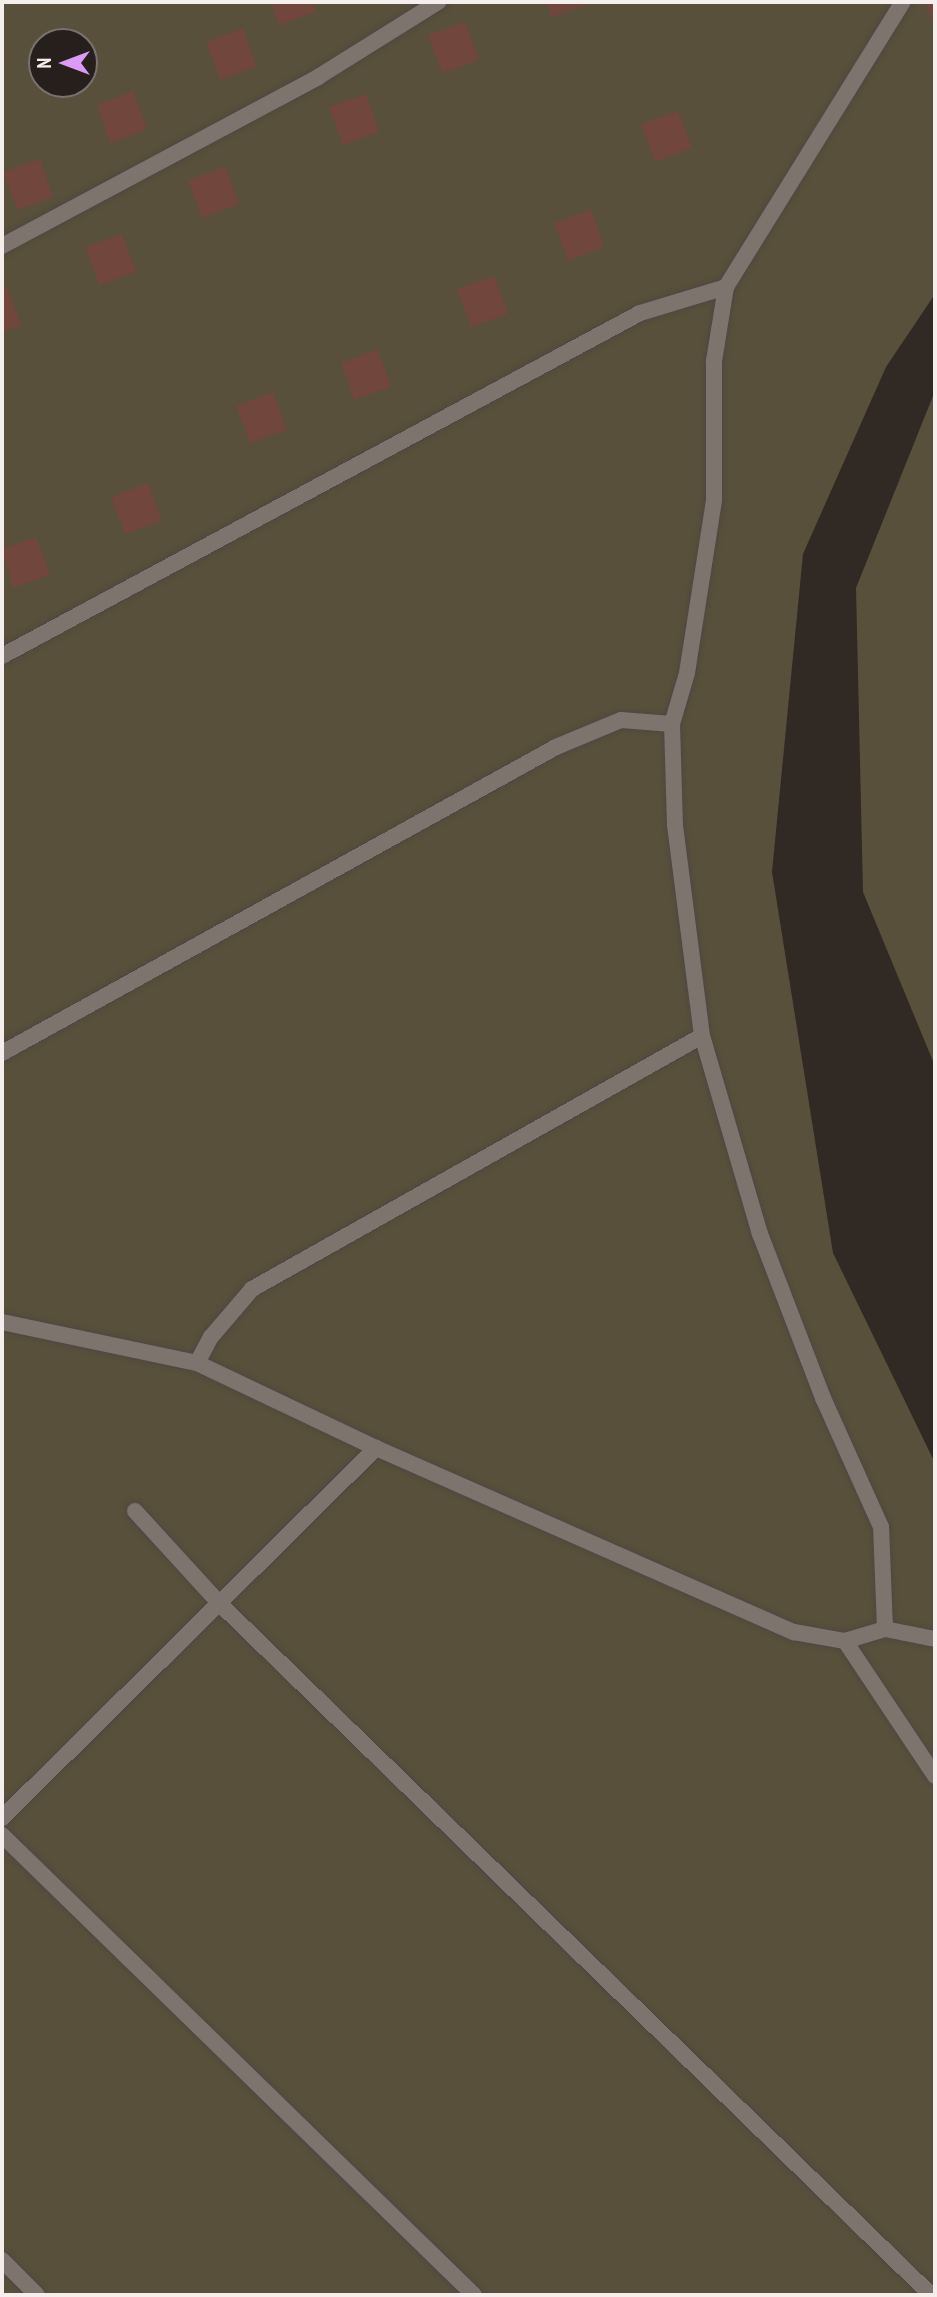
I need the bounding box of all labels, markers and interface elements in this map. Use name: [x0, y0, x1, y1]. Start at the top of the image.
north arrow: [28, 28, 98, 98]
text: N: [32, 58, 56, 68]

